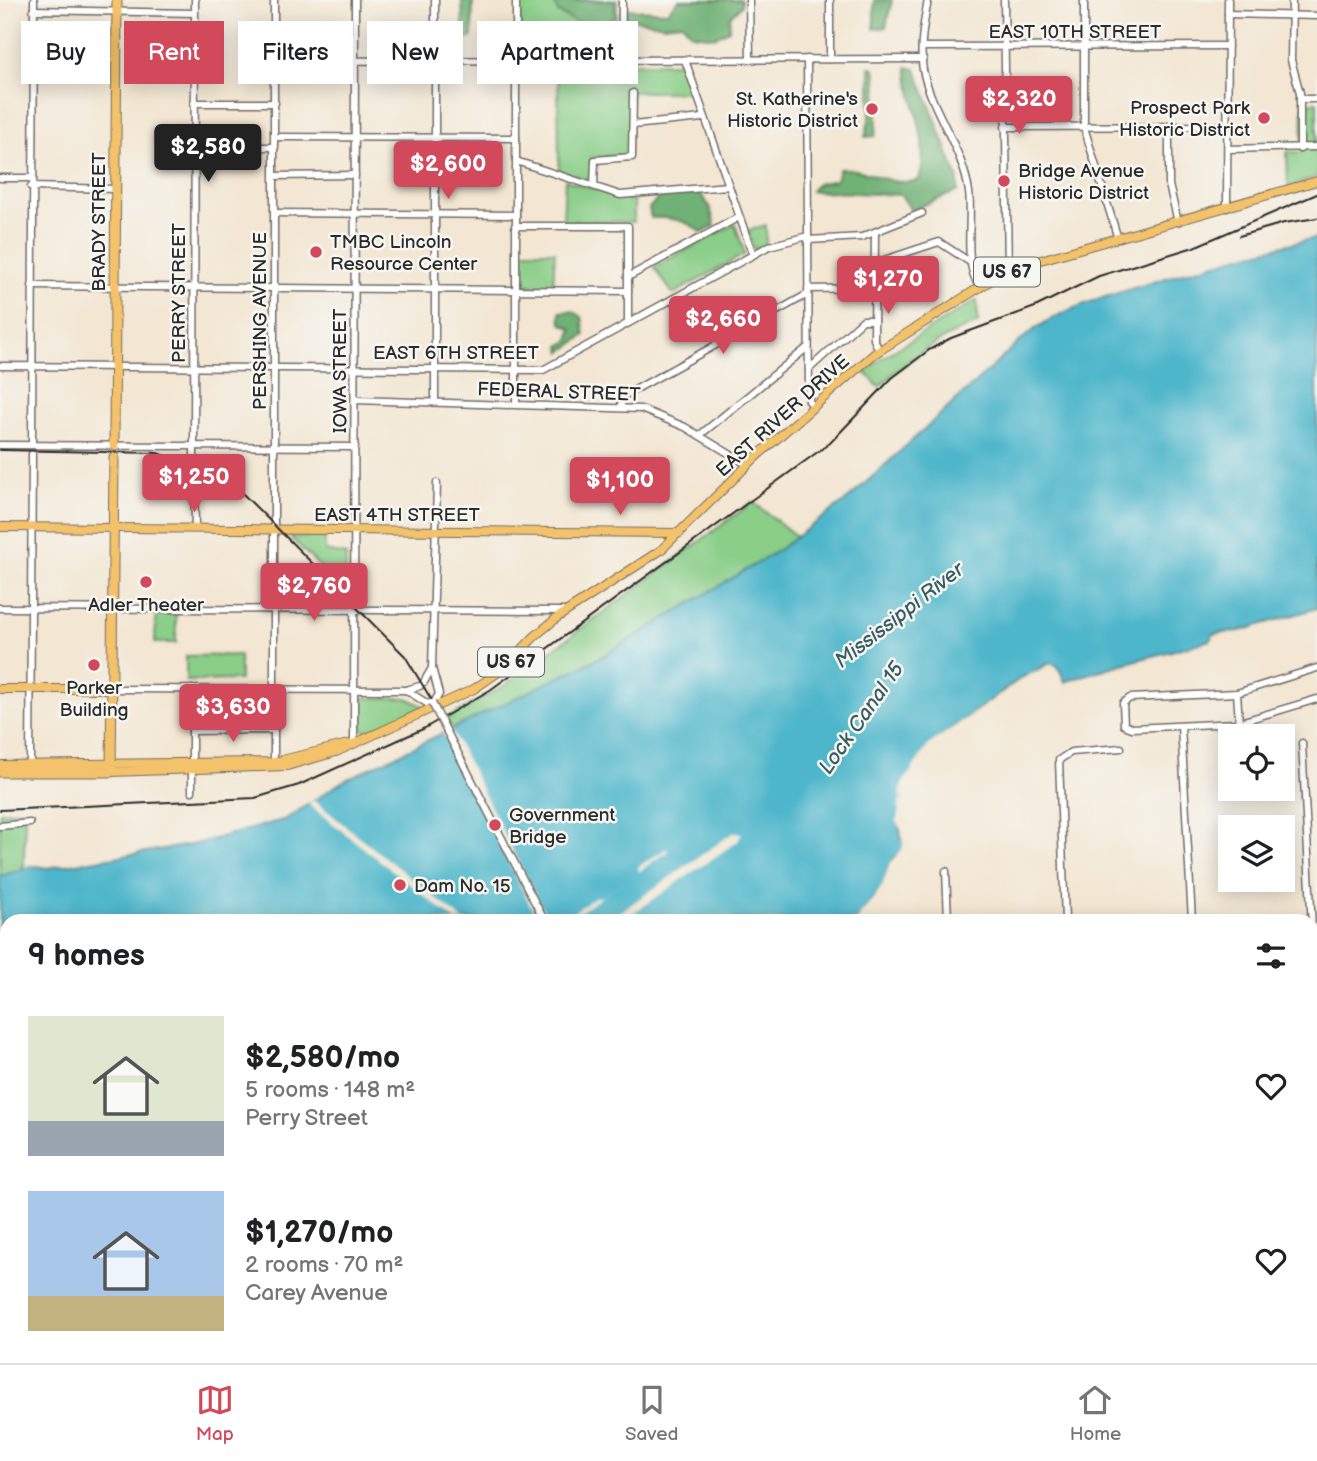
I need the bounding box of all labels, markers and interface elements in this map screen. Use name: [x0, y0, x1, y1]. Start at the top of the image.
chip: Buy: [21, 21, 110, 84]
chip: Rent: [124, 21, 224, 84]
chip: Filters: [238, 21, 353, 84]
chip: New: [367, 21, 463, 84]
chip: Apartment: [477, 21, 638, 84]
street label: EAST 10TH STREET: [989, 21, 1162, 44]
pin: $2,320: [962, 76, 1076, 136]
text: $2,320: [981, 85, 1057, 113]
place label: St. Katherine's Historic District: [727, 88, 858, 133]
place label: Prospect Park Historic District: [1119, 97, 1251, 142]
marker: St. Katherine's Historic District: [864, 101, 880, 117]
marker: Prospect Park Historic District: [1256, 110, 1272, 126]
pin: $2,580: [151, 124, 265, 184]
text: $2,580: [170, 133, 246, 161]
pin: $2,600: [391, 142, 505, 201]
text: $2,600: [410, 150, 486, 178]
street label: BRADY STREET: [88, 152, 111, 292]
place label: Bridge Avenue Historic District: [1018, 160, 1149, 205]
marker: Bridge Avenue Historic District: [996, 173, 1012, 189]
street label: PERRY STREET: [168, 222, 191, 363]
place label: TMBC Lincoln Resource Center: [330, 231, 478, 276]
street label: PERSHING AVENUE: [249, 232, 272, 410]
marker: TMBC Lincoln Resource Center: [308, 244, 324, 260]
pin: $1,270: [831, 256, 945, 316]
road number: US 67: [974, 258, 1040, 286]
text: $1,270: [853, 265, 923, 293]
pin: $2,660: [666, 296, 780, 356]
text: $2,660: [685, 305, 761, 333]
street label: IOWA STREET: [329, 308, 352, 433]
street label: EAST 6TH STREET: [373, 342, 540, 365]
street label: EAST RIVER DRIVE: [712, 350, 854, 482]
street label: FEDERAL STREET: [477, 378, 642, 407]
pin: $1,250: [137, 454, 251, 514]
pin: $1,100: [563, 458, 677, 517]
text: $1,250: [158, 463, 230, 491]
text: $1,100: [586, 466, 654, 494]
street label: EAST 4TH STREET: [314, 504, 481, 527]
water label: Mississippi River: [830, 556, 970, 674]
pin: $2,760: [257, 564, 371, 623]
text: $2,760: [277, 572, 351, 600]
marker: Adler Theater: [138, 574, 154, 590]
place label: Adler Theater: [88, 594, 205, 617]
road number: US 67: [478, 648, 544, 676]
water label: Lock Canal 15: [814, 656, 910, 779]
marker: Parker Building: [86, 657, 102, 673]
place label: Parker Building: [59, 677, 129, 722]
pin: $3,630: [176, 684, 290, 744]
text: $3,630: [195, 693, 271, 721]
map controls: [1218, 724, 1295, 892]
button: locate: [1218, 724, 1295, 801]
place label: Government Bridge: [509, 804, 615, 849]
button: layers: [1218, 815, 1295, 892]
marker: Government Bridge: [487, 817, 503, 833]
place label: Dam No. 15: [414, 875, 511, 898]
marker: Dam No. 15: [392, 877, 408, 893]
icon: filters: [1252, 937, 1290, 975]
text: 9 homes: [28, 938, 145, 974]
text: $2,580/mo: [245, 1040, 400, 1076]
icon: home: [84, 1044, 168, 1128]
icon: heart: [1252, 1067, 1290, 1105]
text: 5 rooms · 148 m²: [245, 1076, 415, 1104]
text: Perry Street: [245, 1104, 368, 1132]
text: $1,270/mo: [245, 1215, 393, 1251]
icon: home: [84, 1219, 168, 1303]
icon: heart: [1252, 1242, 1290, 1280]
text: 2 rooms · 70 m²: [245, 1251, 404, 1279]
text: Carey Avenue: [245, 1279, 388, 1307]
tab: Map: [196, 1381, 234, 1446]
tab: Saved: [625, 1381, 678, 1446]
tab: Home: [1070, 1381, 1121, 1446]

